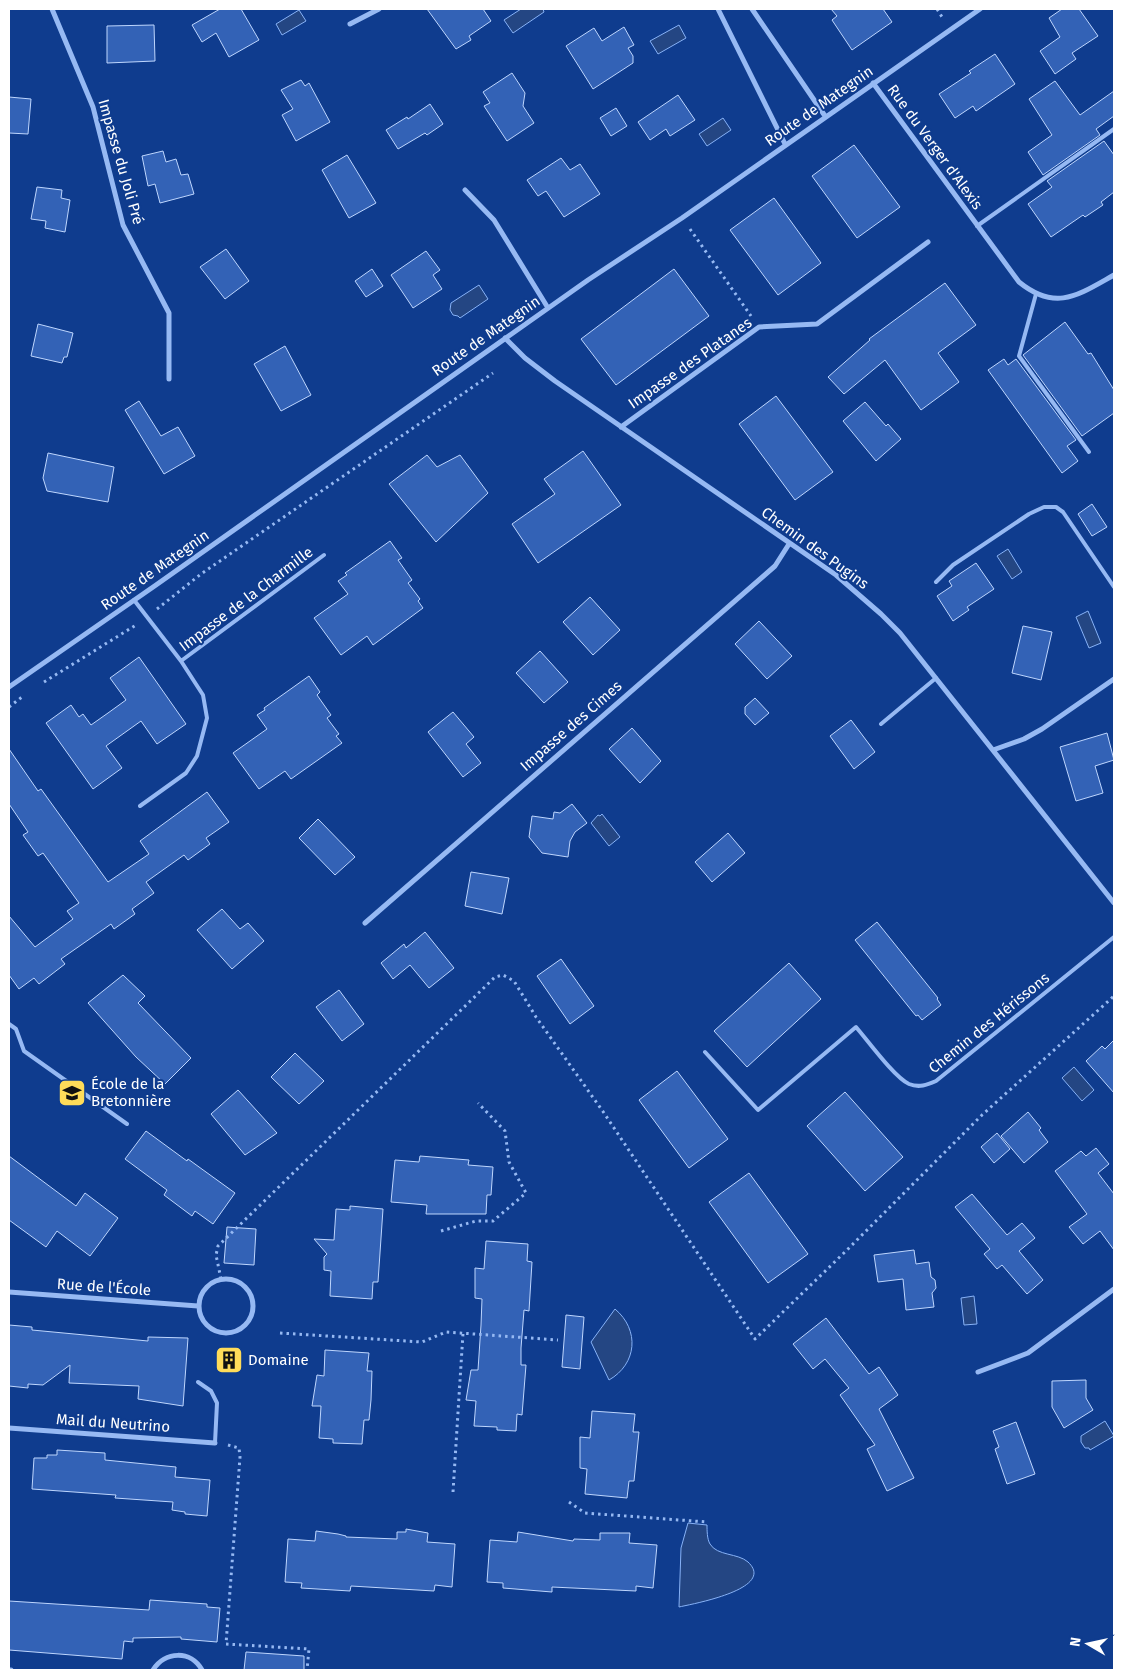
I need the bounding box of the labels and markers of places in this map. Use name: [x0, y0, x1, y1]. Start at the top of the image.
place label: École de la Bretonnière: [91, 1075, 171, 1110]
school or university icon: École de la Bretonnière: [57, 1078, 87, 1108]
building icon: Domaine: [214, 1345, 244, 1375]
place label: Domaine: [248, 1351, 309, 1369]

